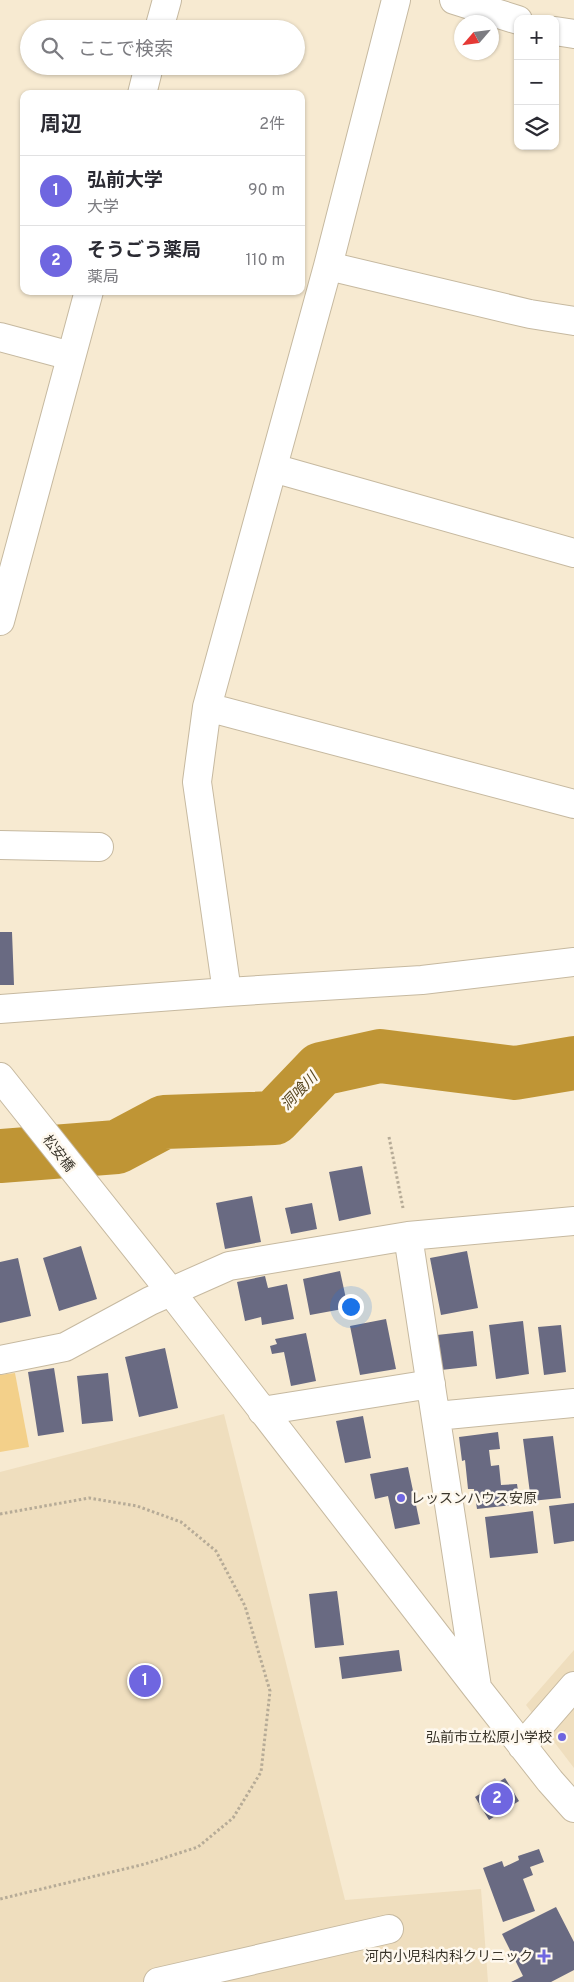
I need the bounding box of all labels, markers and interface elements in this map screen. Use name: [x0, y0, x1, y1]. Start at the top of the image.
north arrow: [454, 15, 499, 60]
map controls: [514, 15, 559, 150]
button: +: [514, 15, 559, 60]
search box: [20, 20, 305, 75]
icon: search: [38, 34, 66, 62]
text: ここで検索: [78, 38, 173, 62]
button: −: [514, 60, 559, 105]
button: layers: [514, 105, 559, 150]
text: 周辺: [40, 112, 82, 139]
text: 2件: [259, 115, 285, 135]
text: 弘前大学: [87, 169, 163, 193]
text: 1: [53, 181, 59, 201]
text: 90 m: [248, 181, 285, 201]
text: 大学: [87, 198, 119, 218]
text: そうごう薬局: [87, 239, 201, 263]
text: 2: [51, 251, 61, 271]
text: 110 m: [245, 251, 285, 271]
text: 薬局: [87, 268, 119, 288]
water label: 洞喰川: [278, 1068, 324, 1115]
street label: 松安橋: [38, 1132, 77, 1176]
your location: [338, 1294, 364, 1320]
place label: レッスンハウス安原: [411, 1491, 537, 1508]
marker: レッスンハウス安原: [395, 1492, 407, 1504]
pin: 1: [129, 1662, 161, 1700]
place label: 弘前市立松原小学校: [426, 1729, 552, 1747]
marker: 弘前市立松原小学校: [556, 1731, 568, 1743]
pin: 2: [481, 1780, 513, 1818]
place label: 河内小児科内科クリニック: [365, 1949, 533, 1966]
marker: 河内小児科内科クリニック: [537, 1949, 551, 1963]

